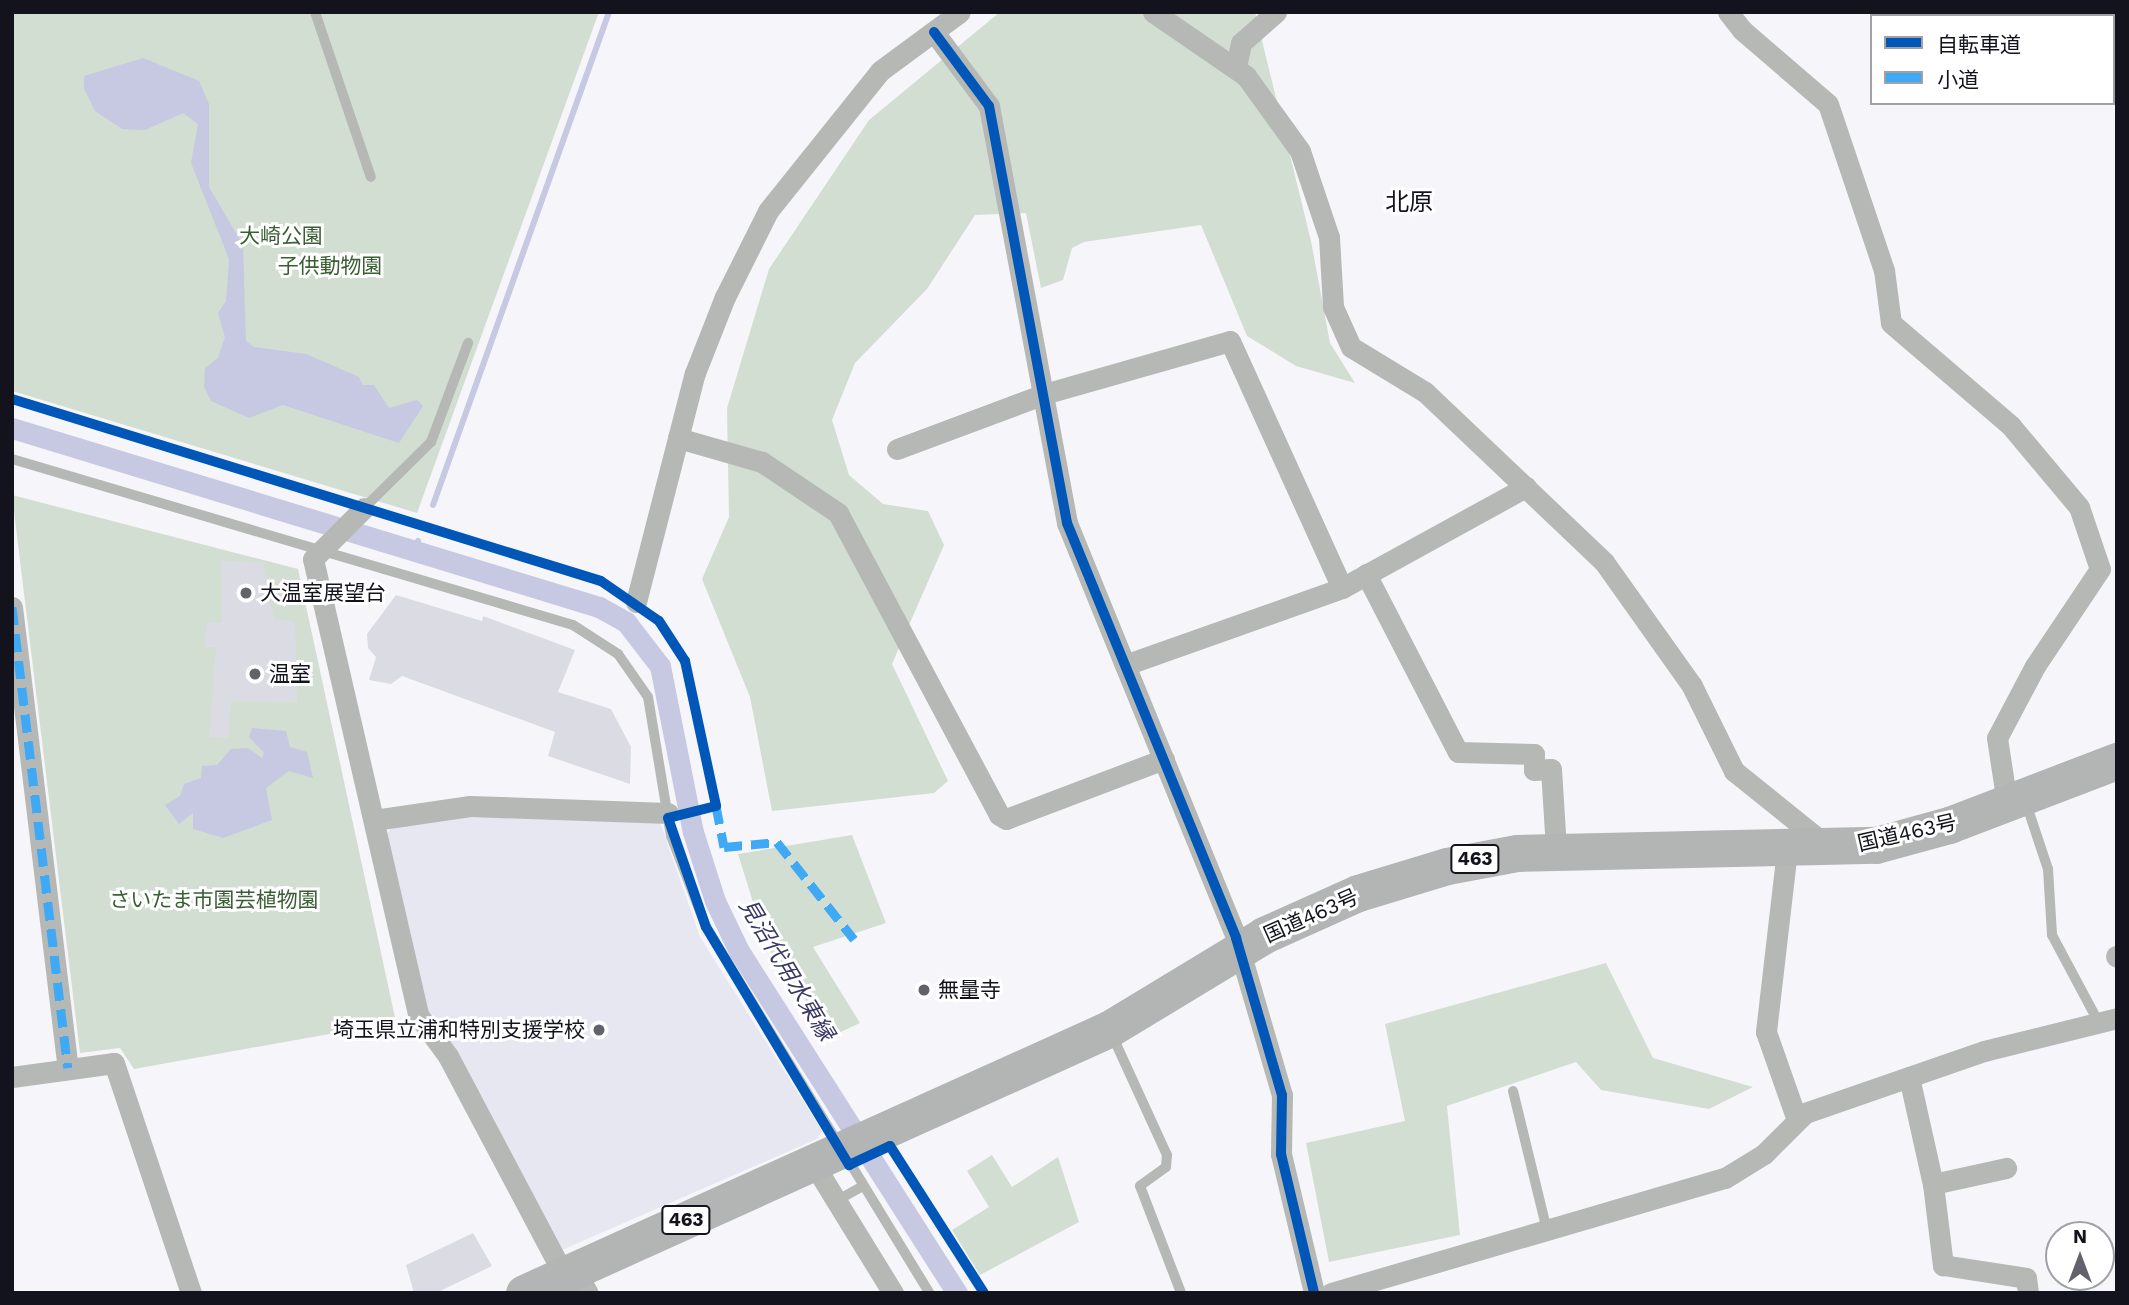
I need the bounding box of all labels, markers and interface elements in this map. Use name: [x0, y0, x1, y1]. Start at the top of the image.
legend: [1870, 14, 2115, 105]
text: 自転車道: [1937, 32, 2021, 57]
text: 小道: [1937, 67, 1979, 92]
district label: 北原: [1385, 189, 1433, 217]
park label: 大崎公園: [239, 223, 323, 249]
park label: 子供動物園: [278, 253, 382, 279]
place label: 大温室展望台: [260, 580, 386, 606]
marker: 大温室展望台: [238, 585, 254, 601]
place label: 温室: [269, 661, 311, 687]
marker: 温室: [247, 666, 263, 682]
street label: 国道463号: [1855, 809, 1959, 857]
road number: 463: [1449, 844, 1501, 874]
street label: 国道463号: [1260, 884, 1362, 948]
park label: さいたま市園芸植物園: [109, 887, 319, 913]
water label: 見沼代用水東縁: [733, 894, 839, 1046]
place label: 無量寺: [938, 977, 1001, 1003]
marker: 無量寺: [916, 982, 932, 998]
place label: 埼玉県立浦和特別支援学校: [333, 1017, 585, 1043]
marker: 埼玉県立浦和特別支援学校: [591, 1022, 607, 1038]
road number: 463: [660, 1204, 712, 1236]
north arrow: [2045, 1221, 2115, 1291]
text: N: [2073, 1225, 2087, 1248]

